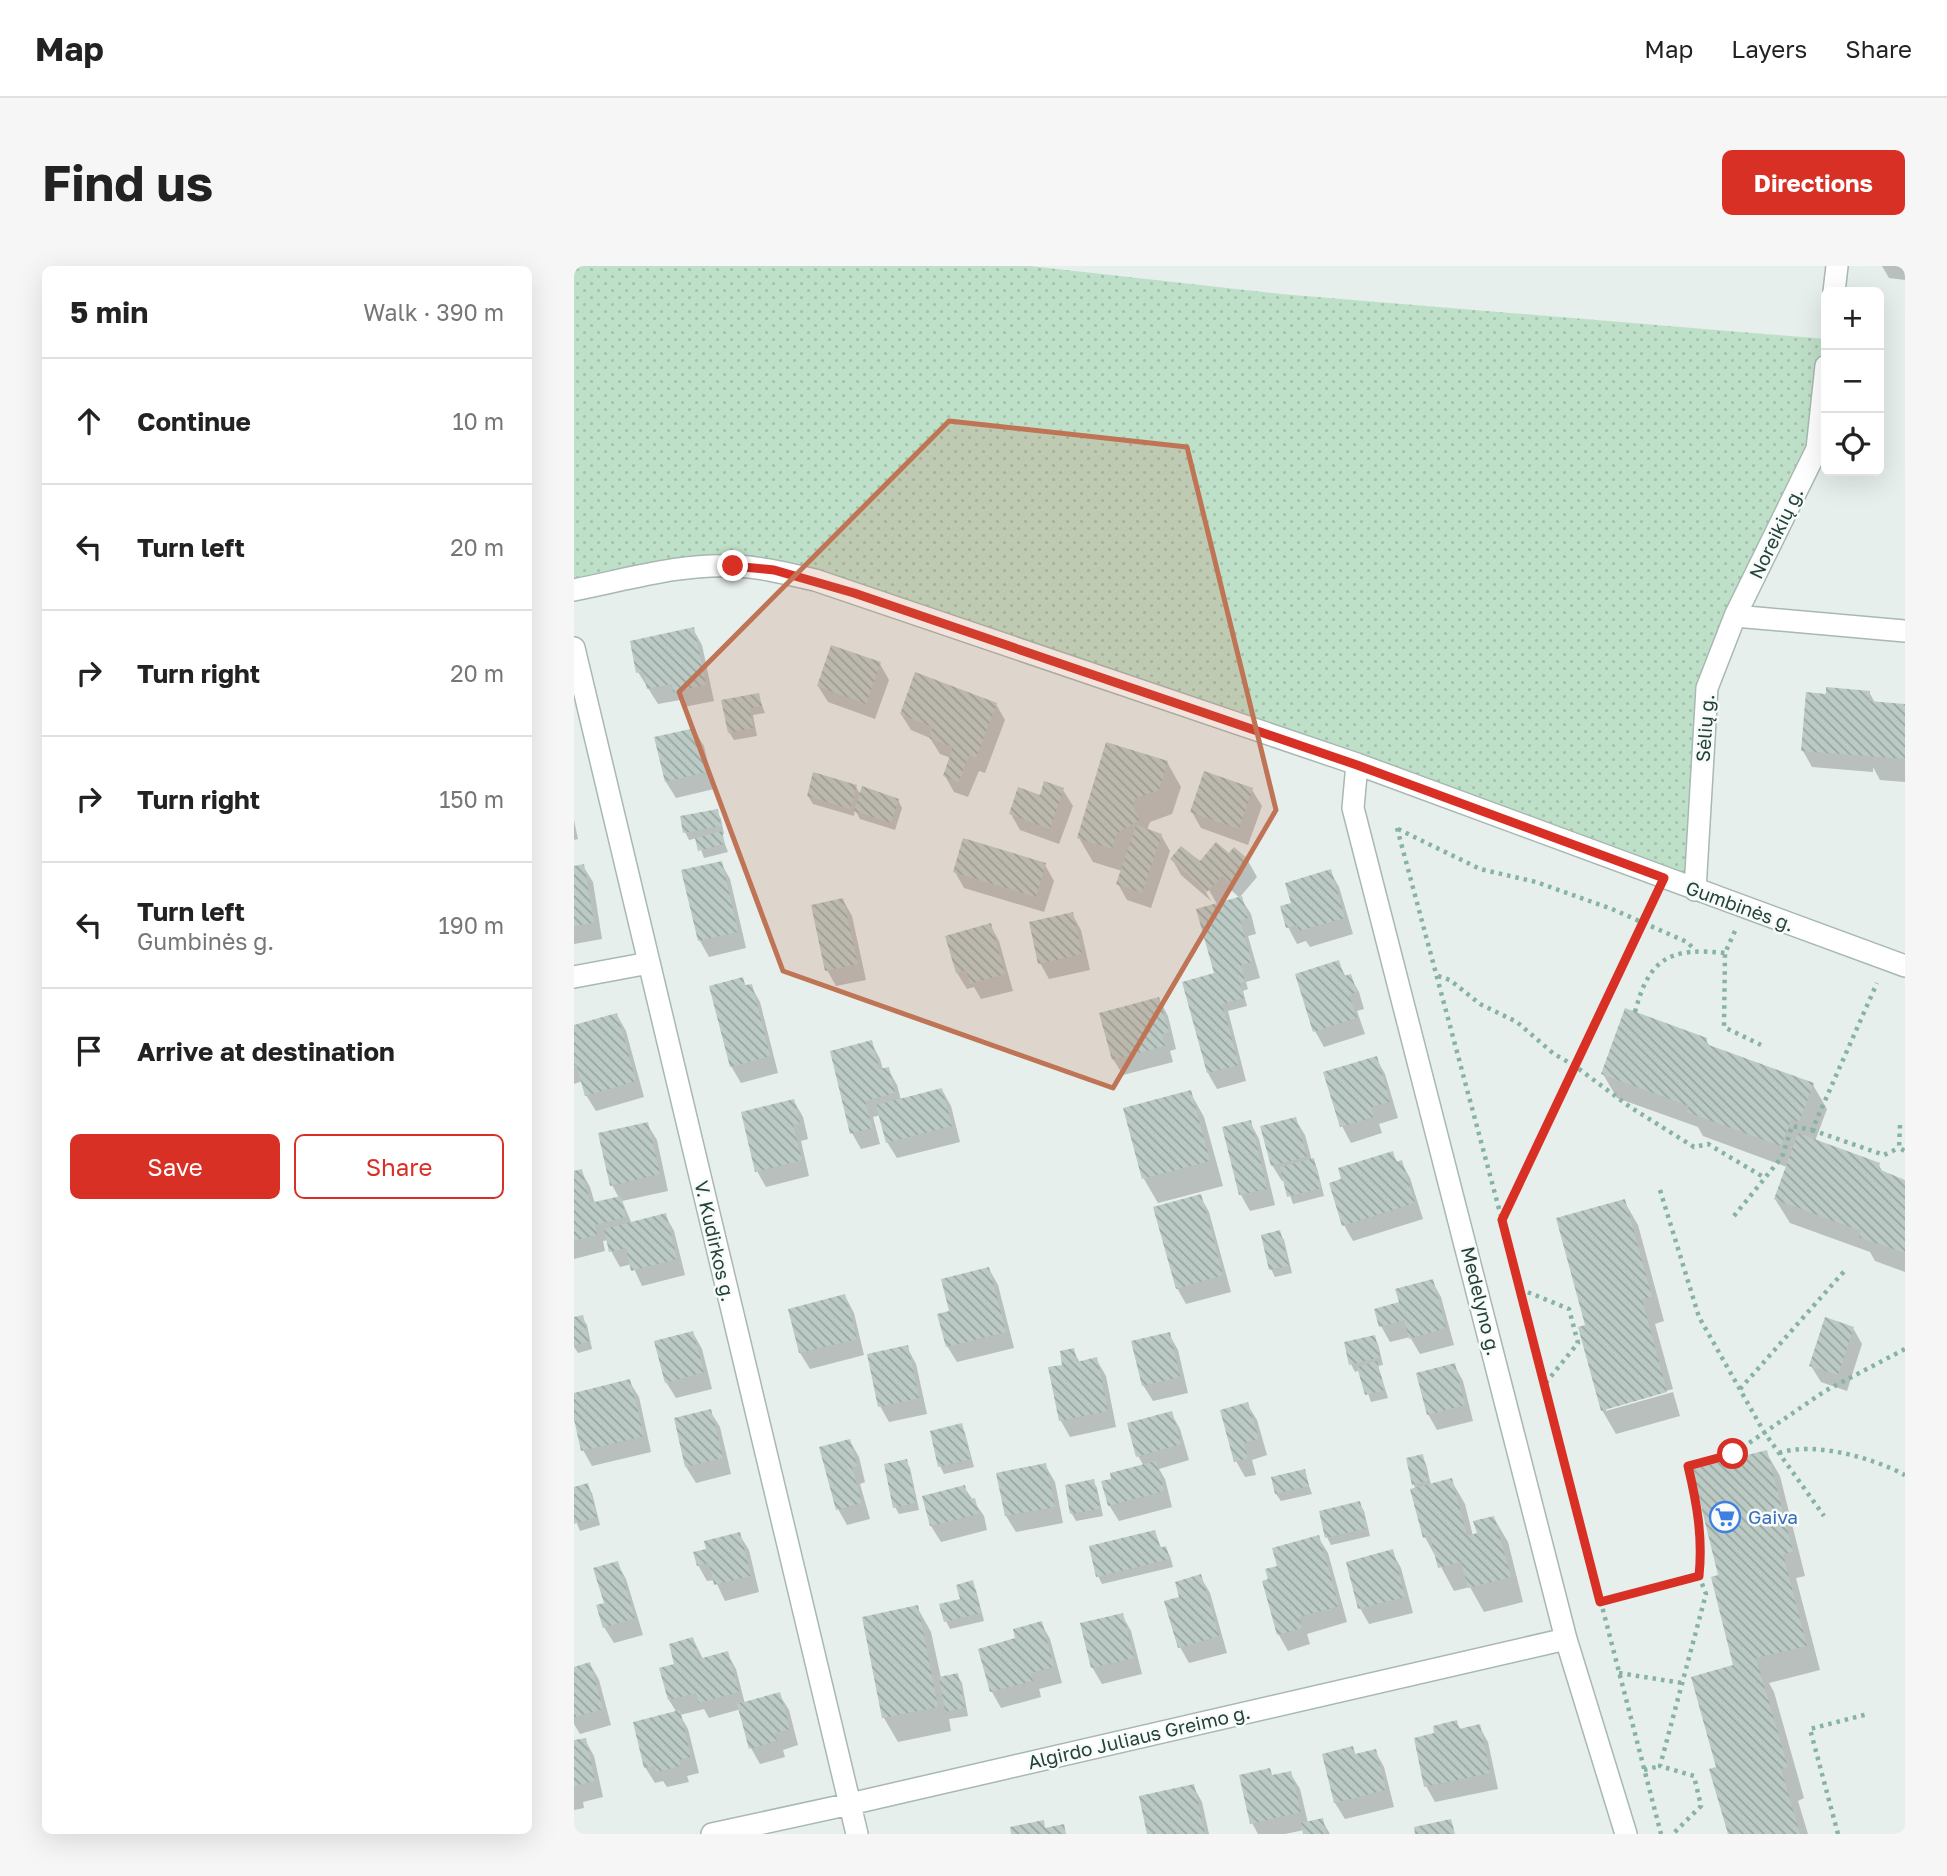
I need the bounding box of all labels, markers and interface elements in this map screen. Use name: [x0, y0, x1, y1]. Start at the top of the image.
text: Map: [35, 29, 104, 68]
text: Map: [1644, 34, 1693, 63]
text: Layers: [1731, 34, 1807, 63]
text: Share: [1845, 34, 1912, 63]
button: Directions: [1722, 150, 1905, 215]
text: Find us: [42, 153, 213, 212]
map controls: [1821, 287, 1884, 476]
button: +: [1821, 287, 1884, 350]
text: 5 min: [70, 294, 148, 330]
text: Walk · 390 m: [363, 298, 504, 326]
button: −: [1821, 350, 1884, 413]
icon: ahead: [70, 402, 108, 440]
text: Continue: [137, 406, 251, 437]
text: 10 m: [452, 407, 504, 435]
button: locate: [1821, 413, 1884, 476]
street label: Noreikių g.: [1744, 483, 1808, 582]
icon: left: [70, 528, 108, 566]
text: Turn left: [137, 532, 245, 563]
text: 20 m: [450, 533, 504, 561]
route end: [717, 550, 748, 581]
icon: right: [70, 654, 108, 692]
text: Turn right: [137, 658, 260, 689]
text: 20 m: [450, 659, 504, 687]
street label: Sėlių g.: [1691, 693, 1718, 763]
icon: right: [70, 780, 108, 818]
text: Turn right: [137, 784, 260, 815]
text: 150 m: [439, 785, 504, 813]
street label: Gumbinės g.: [1683, 875, 1797, 936]
text: Turn left: [137, 896, 245, 927]
icon: left: [70, 906, 108, 944]
text: 190 m: [439, 911, 504, 939]
text: Gumbinės g.: [137, 927, 274, 955]
icon: arrive: [70, 1032, 108, 1070]
text: Arrive at destination: [137, 1036, 395, 1067]
button: Save: [70, 1134, 280, 1199]
button: Share: [294, 1134, 504, 1199]
street label: V. Kudirkos g.: [690, 1178, 741, 1304]
street label: Medelyno g.: [1457, 1244, 1506, 1358]
route start: [1717, 1438, 1748, 1469]
supermarket icon: Gaiva: [1708, 1500, 1742, 1534]
place label: Gaiva: [1748, 1505, 1798, 1528]
street label: Algirdo Juliaus Greimo g.: [1026, 1700, 1252, 1773]

